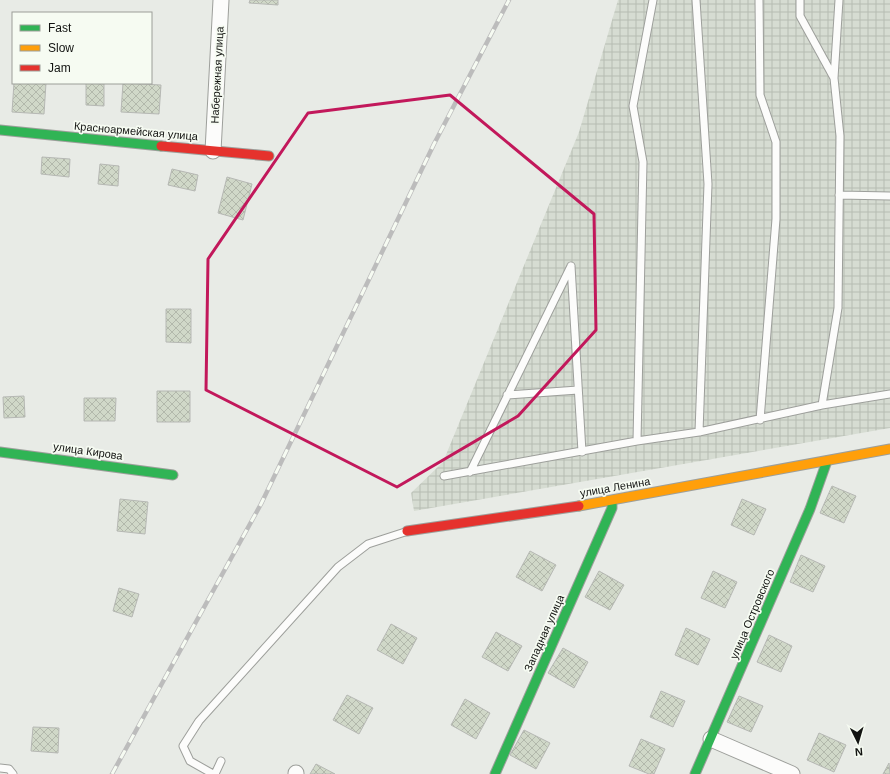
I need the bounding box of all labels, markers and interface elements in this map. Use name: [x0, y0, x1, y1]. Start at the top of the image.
legend: [12, 12, 152, 84]
text: Fast: [48, 21, 72, 35]
street label: Набережная улица: [208, 25, 226, 124]
text: Slow: [48, 41, 74, 55]
text: Jam: [48, 61, 71, 75]
street label: Красноармейская улица: [74, 120, 199, 142]
street label: улица Кирова: [53, 440, 124, 462]
street label: улица Ленина: [579, 475, 652, 499]
street label: улица Островского: [728, 567, 776, 661]
street label: Западная улица: [522, 592, 567, 673]
north arrow: [838, 722, 878, 762]
text: N: [854, 746, 863, 758]

